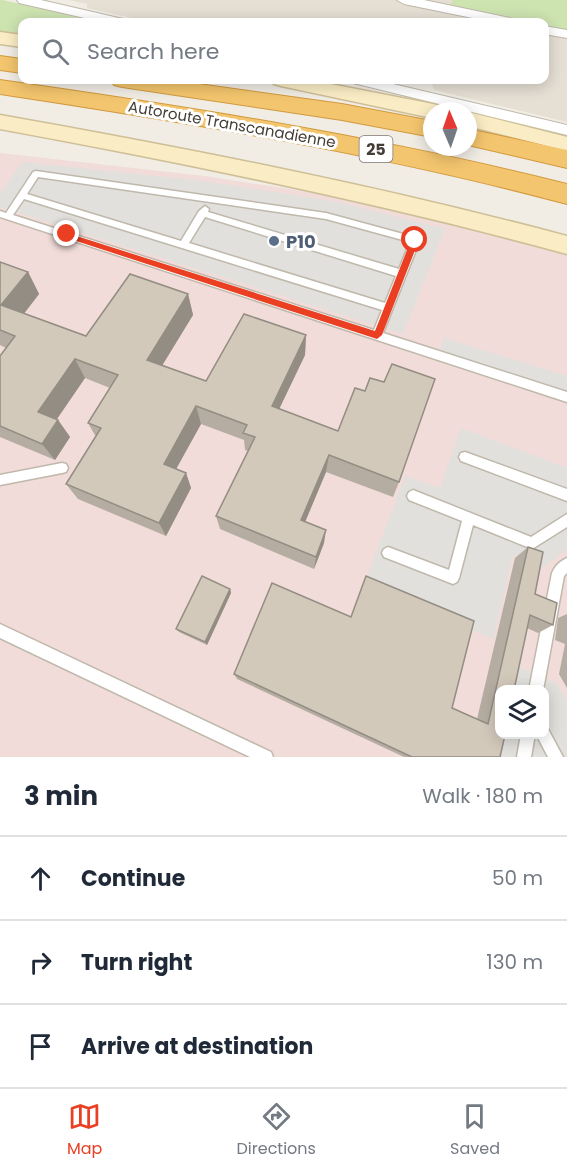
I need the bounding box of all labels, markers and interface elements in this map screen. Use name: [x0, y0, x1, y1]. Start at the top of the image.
search box: [18, 18, 549, 84]
icon: search: [39, 35, 72, 68]
text: Search here: [87, 36, 220, 67]
street label: Autoroute Transcanadienne: [127, 95, 337, 153]
north arrow: [423, 102, 477, 156]
road number: 25: [360, 136, 392, 162]
route end: [53, 220, 79, 246]
route start: [401, 226, 427, 252]
place label: P10: [286, 229, 316, 254]
marker: P10: [267, 234, 281, 248]
map controls: [495, 685, 549, 739]
button: layers: [495, 685, 549, 739]
text: 3 min: [24, 778, 98, 814]
text: Walk · 180 m: [422, 782, 543, 810]
icon: ahead: [24, 862, 57, 895]
text: Continue: [81, 863, 185, 894]
text: 50 m: [492, 864, 543, 892]
icon: right: [24, 946, 57, 979]
text: Turn right: [81, 947, 192, 978]
text: 130 m: [486, 948, 543, 976]
icon: arrive: [24, 1030, 57, 1063]
text: Arrive at destination: [81, 1031, 313, 1062]
tab: Map: [67, 1100, 102, 1161]
tab: Directions: [237, 1100, 316, 1161]
tab: Saved: [450, 1100, 500, 1161]

